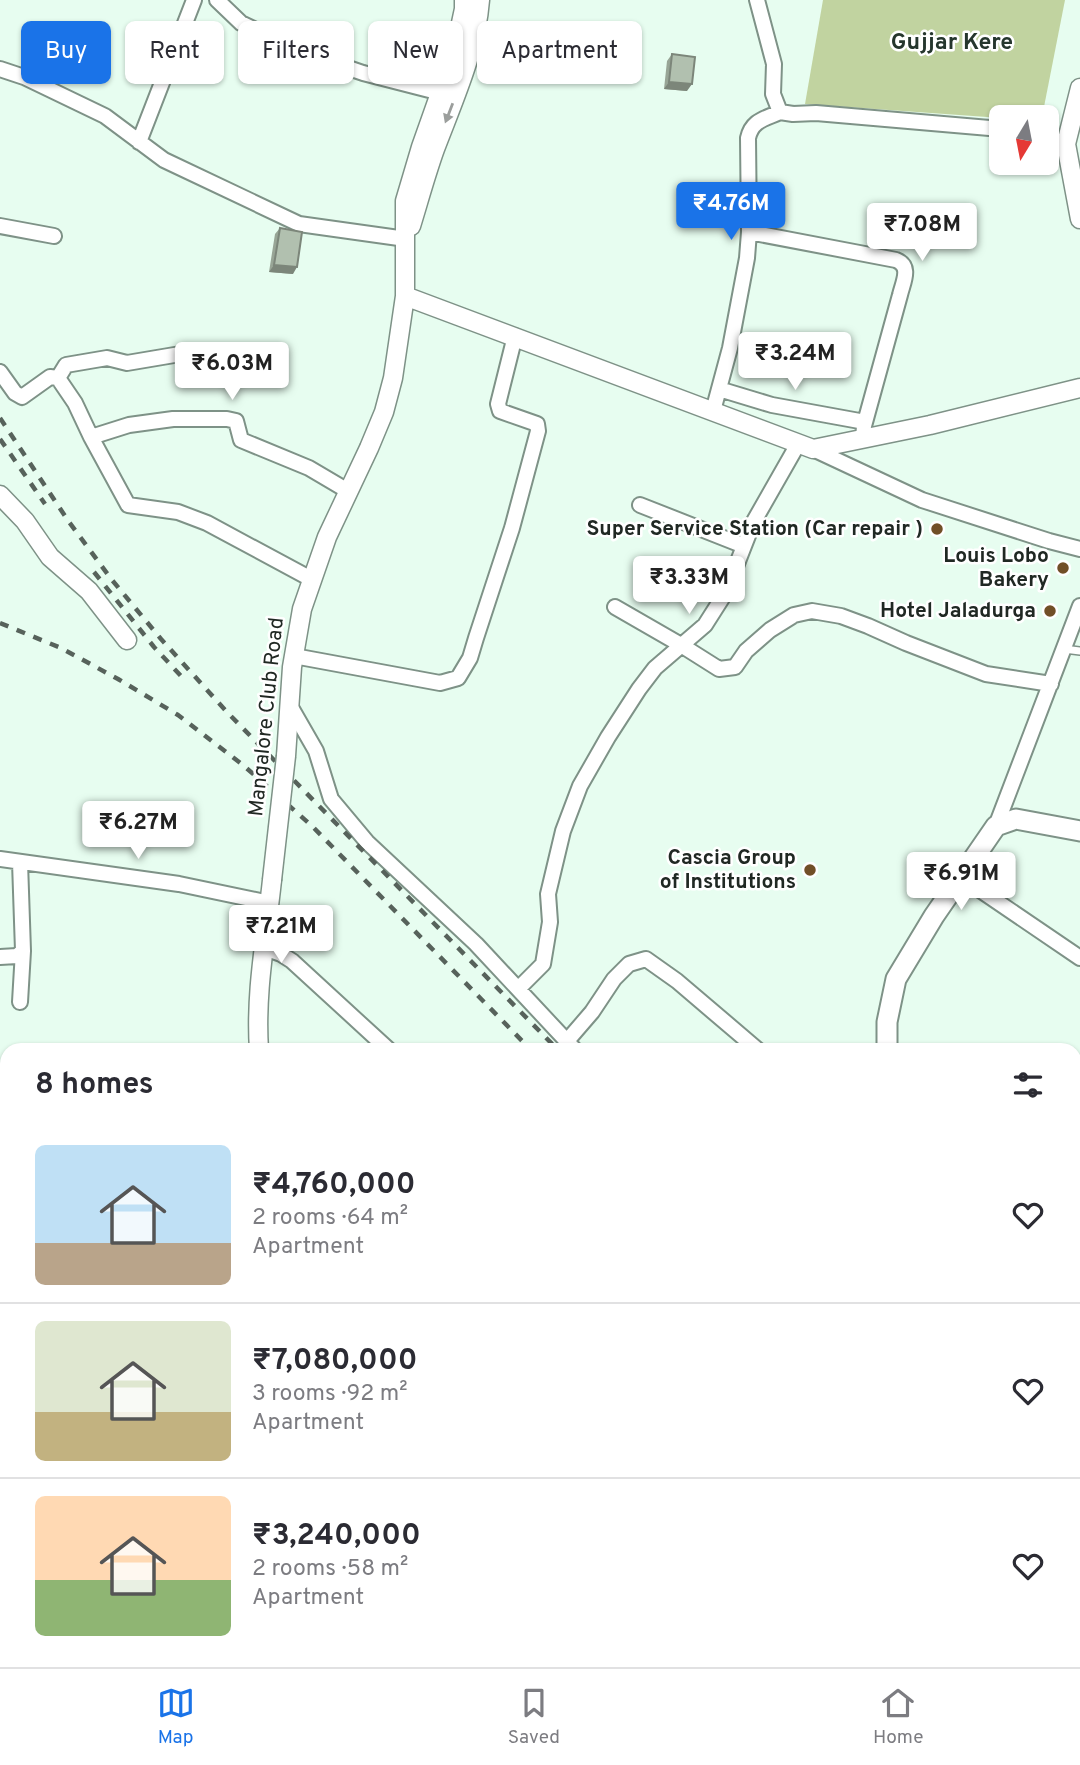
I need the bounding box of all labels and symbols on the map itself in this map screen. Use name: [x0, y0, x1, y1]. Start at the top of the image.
district label: Gujjar Kere: [891, 29, 1013, 58]
one-way arrow: [443, 102, 454, 123]
north arrow: [989, 105, 1059, 175]
pin: ₹4.76M: [674, 182, 788, 242]
pin: ₹7.08M: [865, 204, 979, 263]
pin: ₹3.24M: [738, 332, 852, 392]
pin: ₹6.03M: [175, 342, 289, 402]
place label: Super Service Station (Car repair ): [586, 516, 923, 543]
marker: Super Service Station (Car repair ): [929, 521, 945, 537]
place label: Louis Lobo Bakery: [943, 543, 1049, 594]
pin: ₹3.33M: [632, 556, 746, 616]
marker: Louis Lobo Bakery: [1055, 560, 1071, 576]
place label: Hotel Jaladurga: [880, 598, 1036, 625]
marker: Hotel Jaladurga: [1042, 603, 1058, 619]
street label: Mangalore Club Road: [243, 616, 291, 818]
pin: ₹6.27M: [81, 802, 195, 861]
place label: Cascia Group of Institutions: [660, 845, 796, 896]
pin: ₹6.91M: [904, 852, 1018, 912]
marker: Cascia Group of Institutions: [802, 862, 818, 878]
pin: ₹7.21M: [224, 906, 338, 965]

